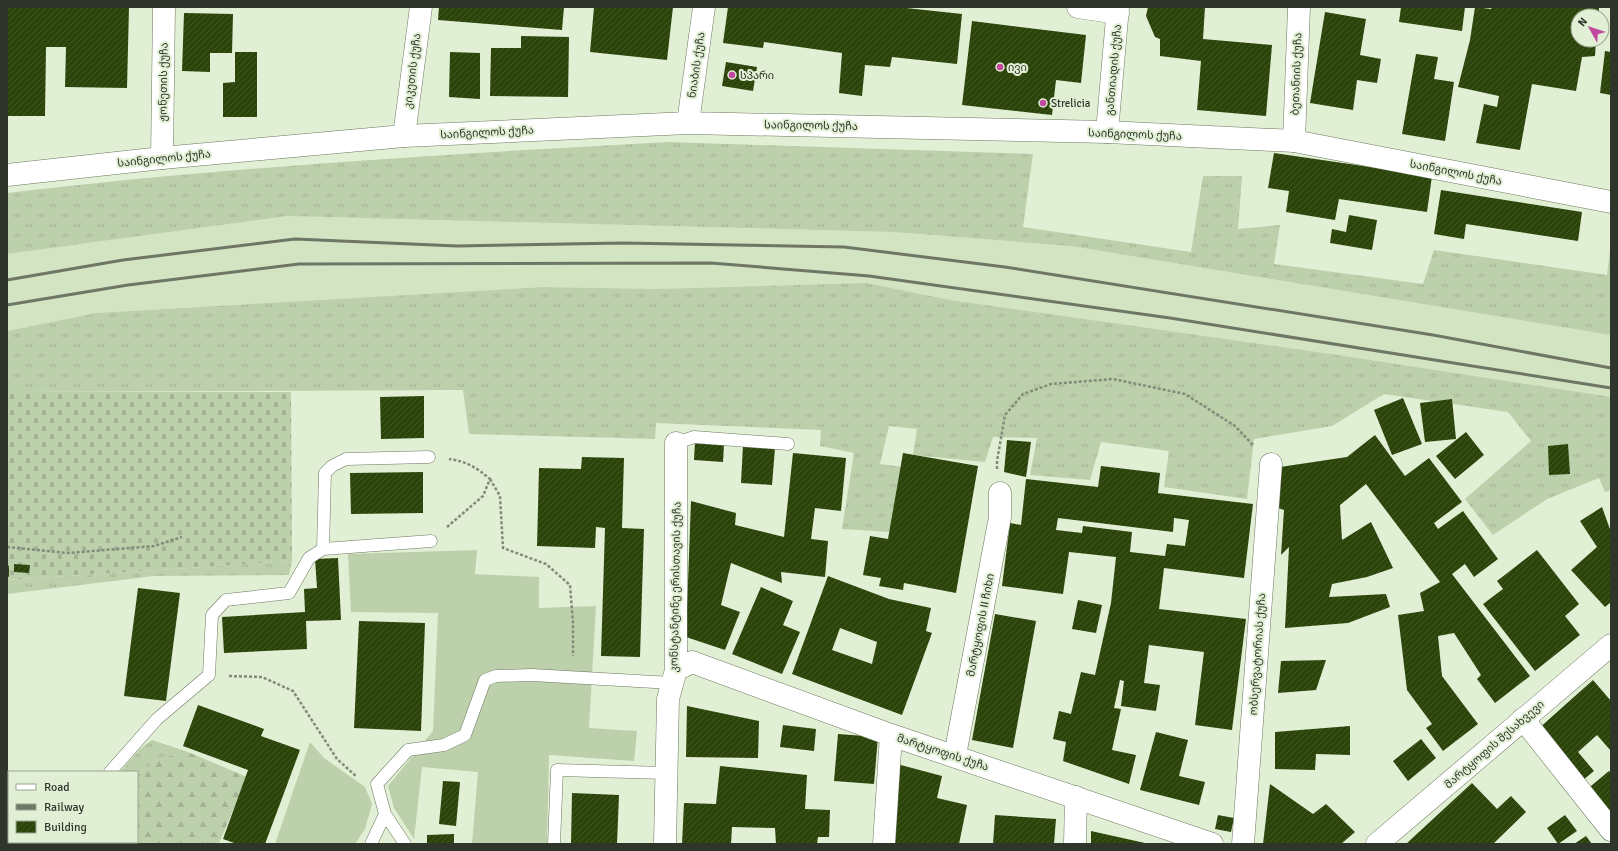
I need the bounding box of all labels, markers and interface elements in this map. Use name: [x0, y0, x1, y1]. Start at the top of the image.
north arrow: [1570, 8, 1610, 48]
text: N: [1575, 15, 1590, 29]
street label: განთიადის ქუჩა: [1103, 24, 1124, 116]
street label: ნიაბის ქუჩა: [685, 31, 708, 99]
street label: ბეთანიის ქუჩა: [1289, 32, 1304, 116]
street label: კიკეთის ქუჩა: [401, 33, 424, 110]
street label: ჟონეთის ქუჩა: [156, 42, 171, 122]
place label: ივი: [1008, 61, 1027, 74]
marker: ივი: [995, 62, 1005, 72]
place label: სპარი: [740, 69, 774, 82]
marker: სპარი: [727, 70, 737, 80]
place label: Strelicia: [1051, 97, 1091, 110]
marker: Strelicia: [1038, 98, 1048, 108]
street label: საინგილოს ქუჩა: [764, 118, 858, 133]
street label: საინგილოს ქუჩა: [440, 124, 534, 141]
street label: საინგილოს ქუჩა: [1088, 126, 1182, 143]
street label: საინგილოს ქუჩა: [117, 147, 211, 170]
street label: საინგილოს ქუჩა: [1409, 157, 1503, 188]
street label: კონსტანტინე ერისთავის ქუჩა: [668, 501, 683, 673]
street label: მარტყოფის II ჩიხი: [964, 572, 997, 678]
street label: ობსერვატორიას ქუჩა: [1247, 592, 1268, 716]
street label: მარტყოფის შესახვევი: [1442, 698, 1547, 791]
street label: მარტყოფის ქუჩა: [895, 731, 990, 773]
legend: [8, 771, 138, 843]
text: Road: [44, 780, 70, 795]
text: Railway: [44, 800, 84, 815]
text: Building: [44, 820, 87, 835]

